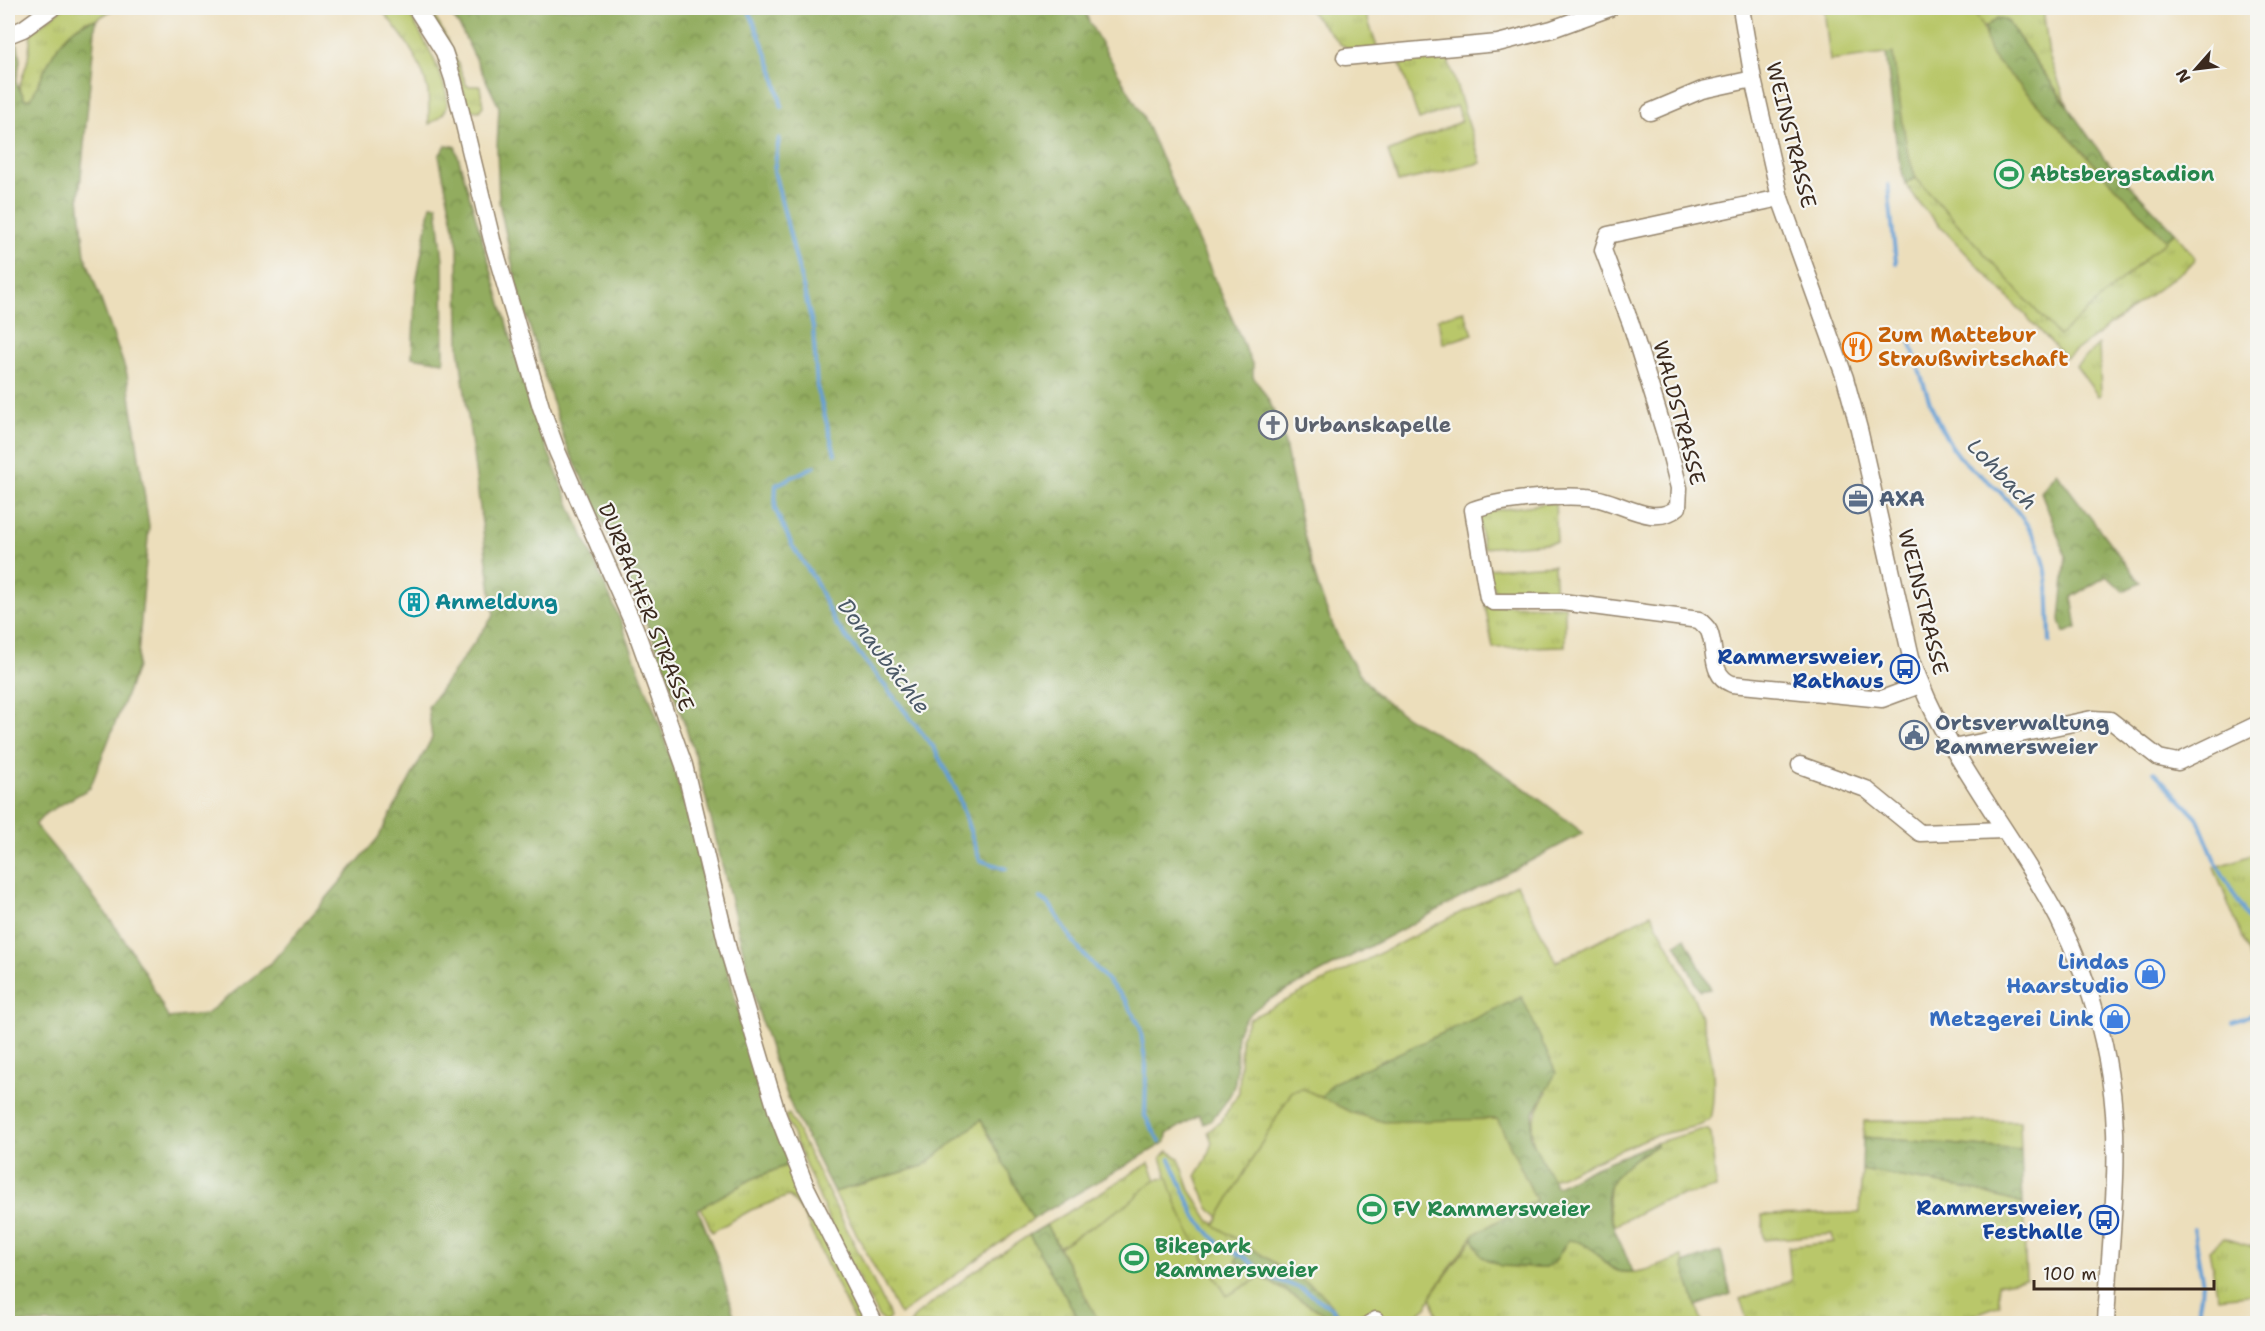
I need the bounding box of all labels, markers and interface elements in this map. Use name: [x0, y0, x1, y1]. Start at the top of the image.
north arrow: [2166, 39, 2226, 99]
street label: WEINSTRASSE: [1759, 59, 1823, 211]
text: N: [2171, 65, 2195, 86]
sports icon: Abtsbergstadion: [1993, 158, 2025, 190]
place label: Abtsbergstadion: [2030, 160, 2215, 188]
place label: Zum Mattebur Straußwirtschaft: [1878, 321, 2068, 373]
restaurant icon: Zum Mattebur Straußwirtschaft: [1841, 331, 1873, 363]
street label: WALDSTRASSE: [1646, 338, 1712, 488]
church icon: Urbanskapelle: [1257, 409, 1289, 441]
place label: Urbanskapelle: [1294, 411, 1451, 439]
water label: Lohbach: [1960, 432, 2044, 516]
office icon: AXA: [1842, 483, 1874, 515]
place label: AXA: [1879, 485, 1925, 513]
street label: DURBACHER STRASSE: [591, 499, 701, 715]
street label: WEINSTRASSE: [1891, 526, 1955, 678]
building icon: Anmeldung: [398, 586, 430, 618]
place label: Anmeldung: [435, 588, 558, 616]
water label: Donaubächle: [831, 592, 937, 720]
place label: Rammersweier, Rathaus: [1717, 643, 1884, 695]
bus stop icon: Rammersweier, Rathaus: [1889, 653, 1921, 685]
place label: Ortsverwaltung Rammersweier: [1935, 709, 2109, 761]
public building icon: Ortsverwaltung Rammersweier: [1898, 719, 1930, 751]
place label: Lindas Haarstudio: [2006, 948, 2129, 1000]
shop icon: Lindas Haarstudio: [2134, 958, 2166, 990]
shop icon: Metzgerei Link: [2099, 1003, 2131, 1035]
place label: Metzgerei Link: [1929, 1005, 2094, 1033]
sports icon: FV Rammersweier: [1356, 1193, 1388, 1225]
place label: Rammersweier, Festhalle: [1916, 1194, 2083, 1246]
place label: FV Rammersweier: [1393, 1195, 1591, 1223]
bus stop icon: Rammersweier, Festhalle: [2088, 1204, 2120, 1236]
place label: Bikepark Rammersweier: [1155, 1232, 1318, 1284]
sports icon: Bikepark Rammersweier: [1118, 1242, 1150, 1274]
scale bar: [2034, 1253, 2214, 1291]
text: 100 m: [2043, 1262, 2097, 1286]

